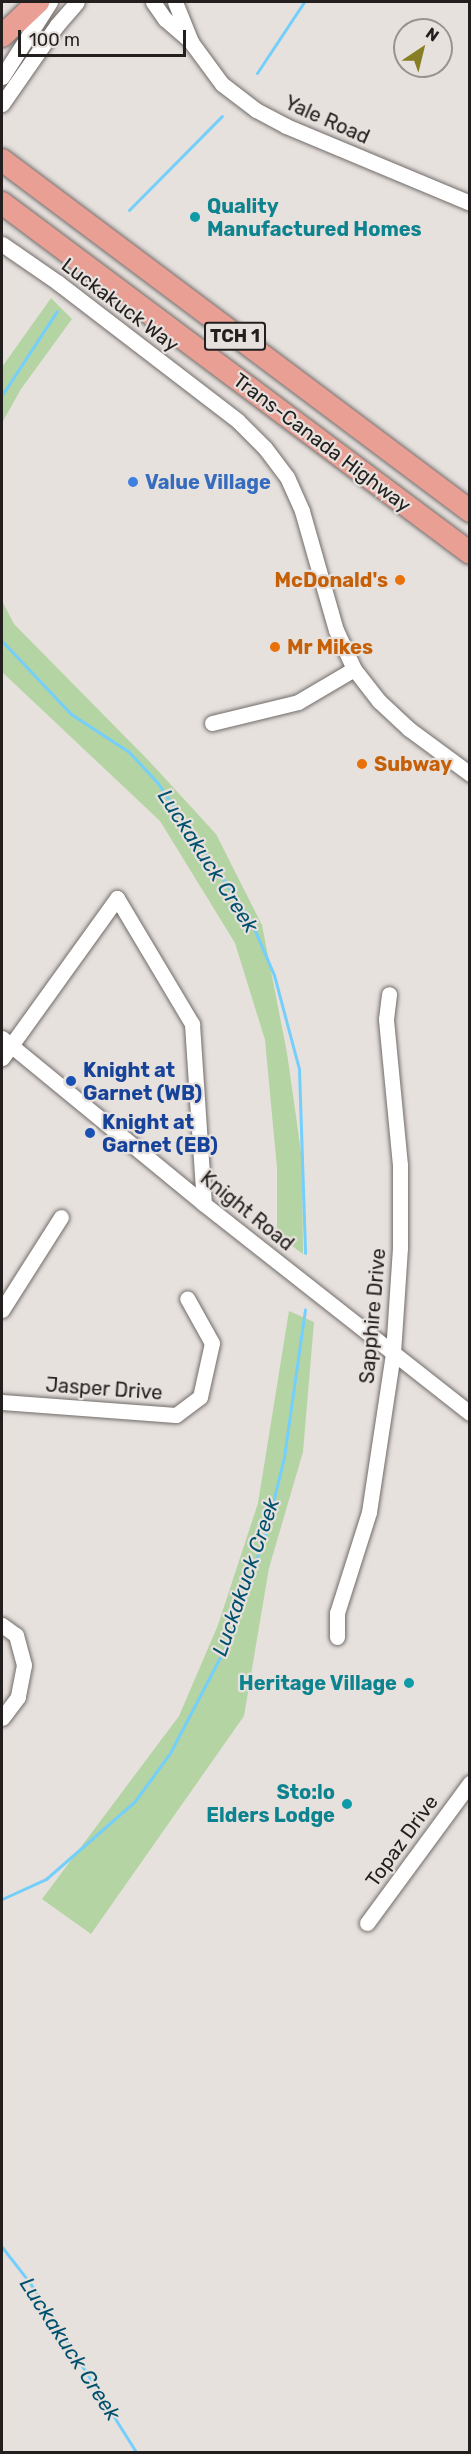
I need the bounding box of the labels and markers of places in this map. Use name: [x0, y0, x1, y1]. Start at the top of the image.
place label: Quality Manufactured Homes: [207, 194, 422, 241]
marker: Quality Manufactured Homes: [188, 210, 202, 224]
place label: Value Village: [145, 470, 271, 494]
marker: Value Village: [126, 475, 140, 489]
place label: McDonald's: [275, 568, 388, 592]
marker: McDonald's: [393, 573, 407, 587]
place label: Mr Mikes: [287, 635, 373, 659]
marker: Mr Mikes: [268, 640, 282, 654]
place label: Subway: [374, 752, 452, 776]
marker: Subway: [355, 757, 369, 771]
place label: Knight at Garnet (WB): [83, 1058, 202, 1105]
marker: Knight at Garnet (WB): [64, 1074, 78, 1088]
place label: Knight at Garnet (EB): [102, 1110, 218, 1157]
marker: Knight at Garnet (EB): [83, 1126, 97, 1140]
place label: Heritage Village: [238, 1671, 397, 1695]
marker: Heritage Village: [402, 1676, 416, 1690]
place label: Sto:lo Elders Lodge: [206, 1780, 335, 1827]
marker: Sto:lo Elders Lodge: [340, 1797, 354, 1811]

